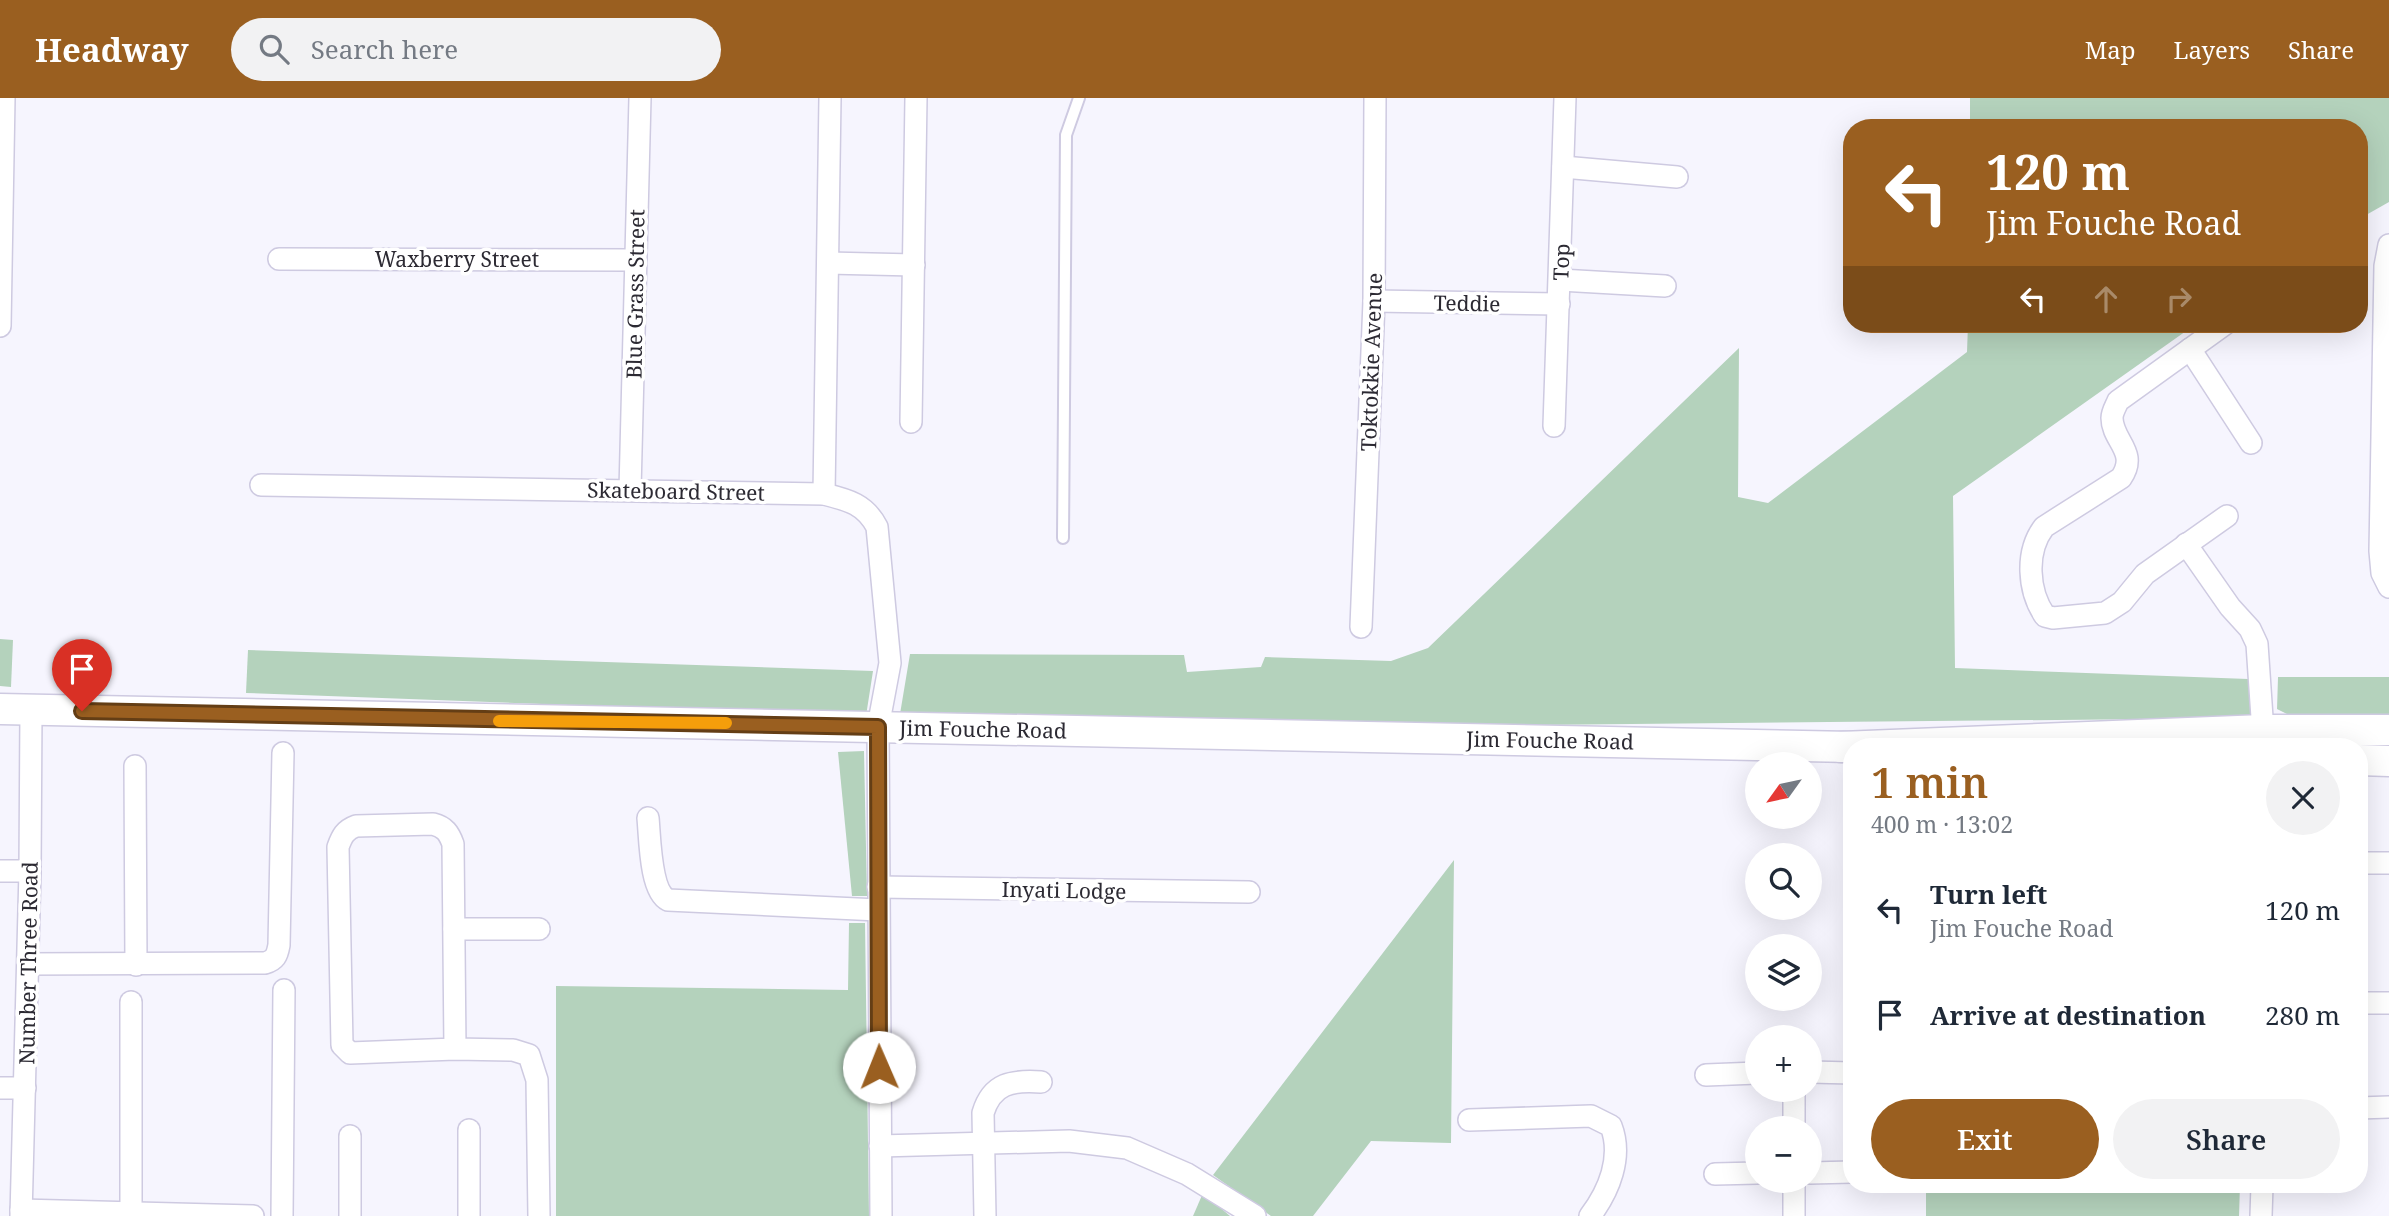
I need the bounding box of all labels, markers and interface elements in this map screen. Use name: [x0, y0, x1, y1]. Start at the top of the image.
search box: [231, 18, 721, 81]
text: Headway: [35, 27, 189, 72]
icon: search: [255, 30, 293, 68]
text: Search here: [311, 31, 458, 67]
text: Map: [2085, 33, 2136, 66]
text: Layers: [2174, 33, 2250, 66]
text: Share: [2288, 33, 2354, 66]
text: 120 m: [1986, 138, 2130, 204]
icon: left: [1871, 147, 1962, 238]
text: Jim Fouche Road: [1986, 201, 2241, 244]
street label: Blue Grass Street: [620, 209, 650, 379]
street label: Top: [1546, 243, 1576, 281]
street label: Waxberry Street: [375, 245, 539, 273]
street label: Toktokkie Avenue: [1354, 272, 1388, 452]
icon: left: [2014, 280, 2052, 318]
icon: ahead: [2087, 280, 2125, 318]
icon: right: [2160, 280, 2198, 318]
street label: Teddie: [1433, 288, 1501, 318]
street label: Skateboard Street: [587, 475, 765, 507]
pin: [52, 639, 112, 711]
icon: arrive: [63, 650, 101, 688]
street label: Jim Fouche Road: [898, 714, 1067, 744]
street label: Jim Fouche Road: [1465, 725, 1634, 755]
north arrow: [1745, 752, 1822, 830]
map controls: [1745, 752, 1822, 1193]
text: 1 min: [1871, 753, 1988, 810]
button: close: [2266, 761, 2340, 835]
text: 400 m · 13:02: [1871, 808, 2013, 840]
button: search: [1745, 843, 1822, 920]
street label: Number Three Road: [12, 861, 44, 1065]
street label: Inyati Lodge: [1001, 875, 1127, 905]
text: Turn left: [1930, 876, 2047, 912]
icon: left: [1871, 891, 1909, 929]
text: 120 m: [2265, 892, 2340, 928]
text: Jim Fouche Road: [1930, 912, 2113, 944]
button: layers: [1745, 934, 1822, 1011]
icon: arrive: [1871, 996, 1909, 1034]
text: Arrive at destination: [1930, 997, 2206, 1033]
text: 280 m: [2265, 997, 2340, 1033]
button: +: [1745, 1025, 1822, 1102]
position arrow: [842, 1030, 916, 1104]
button: Exit: [1871, 1099, 2099, 1179]
button: Share: [2113, 1099, 2340, 1179]
button: −: [1745, 1116, 1822, 1193]

